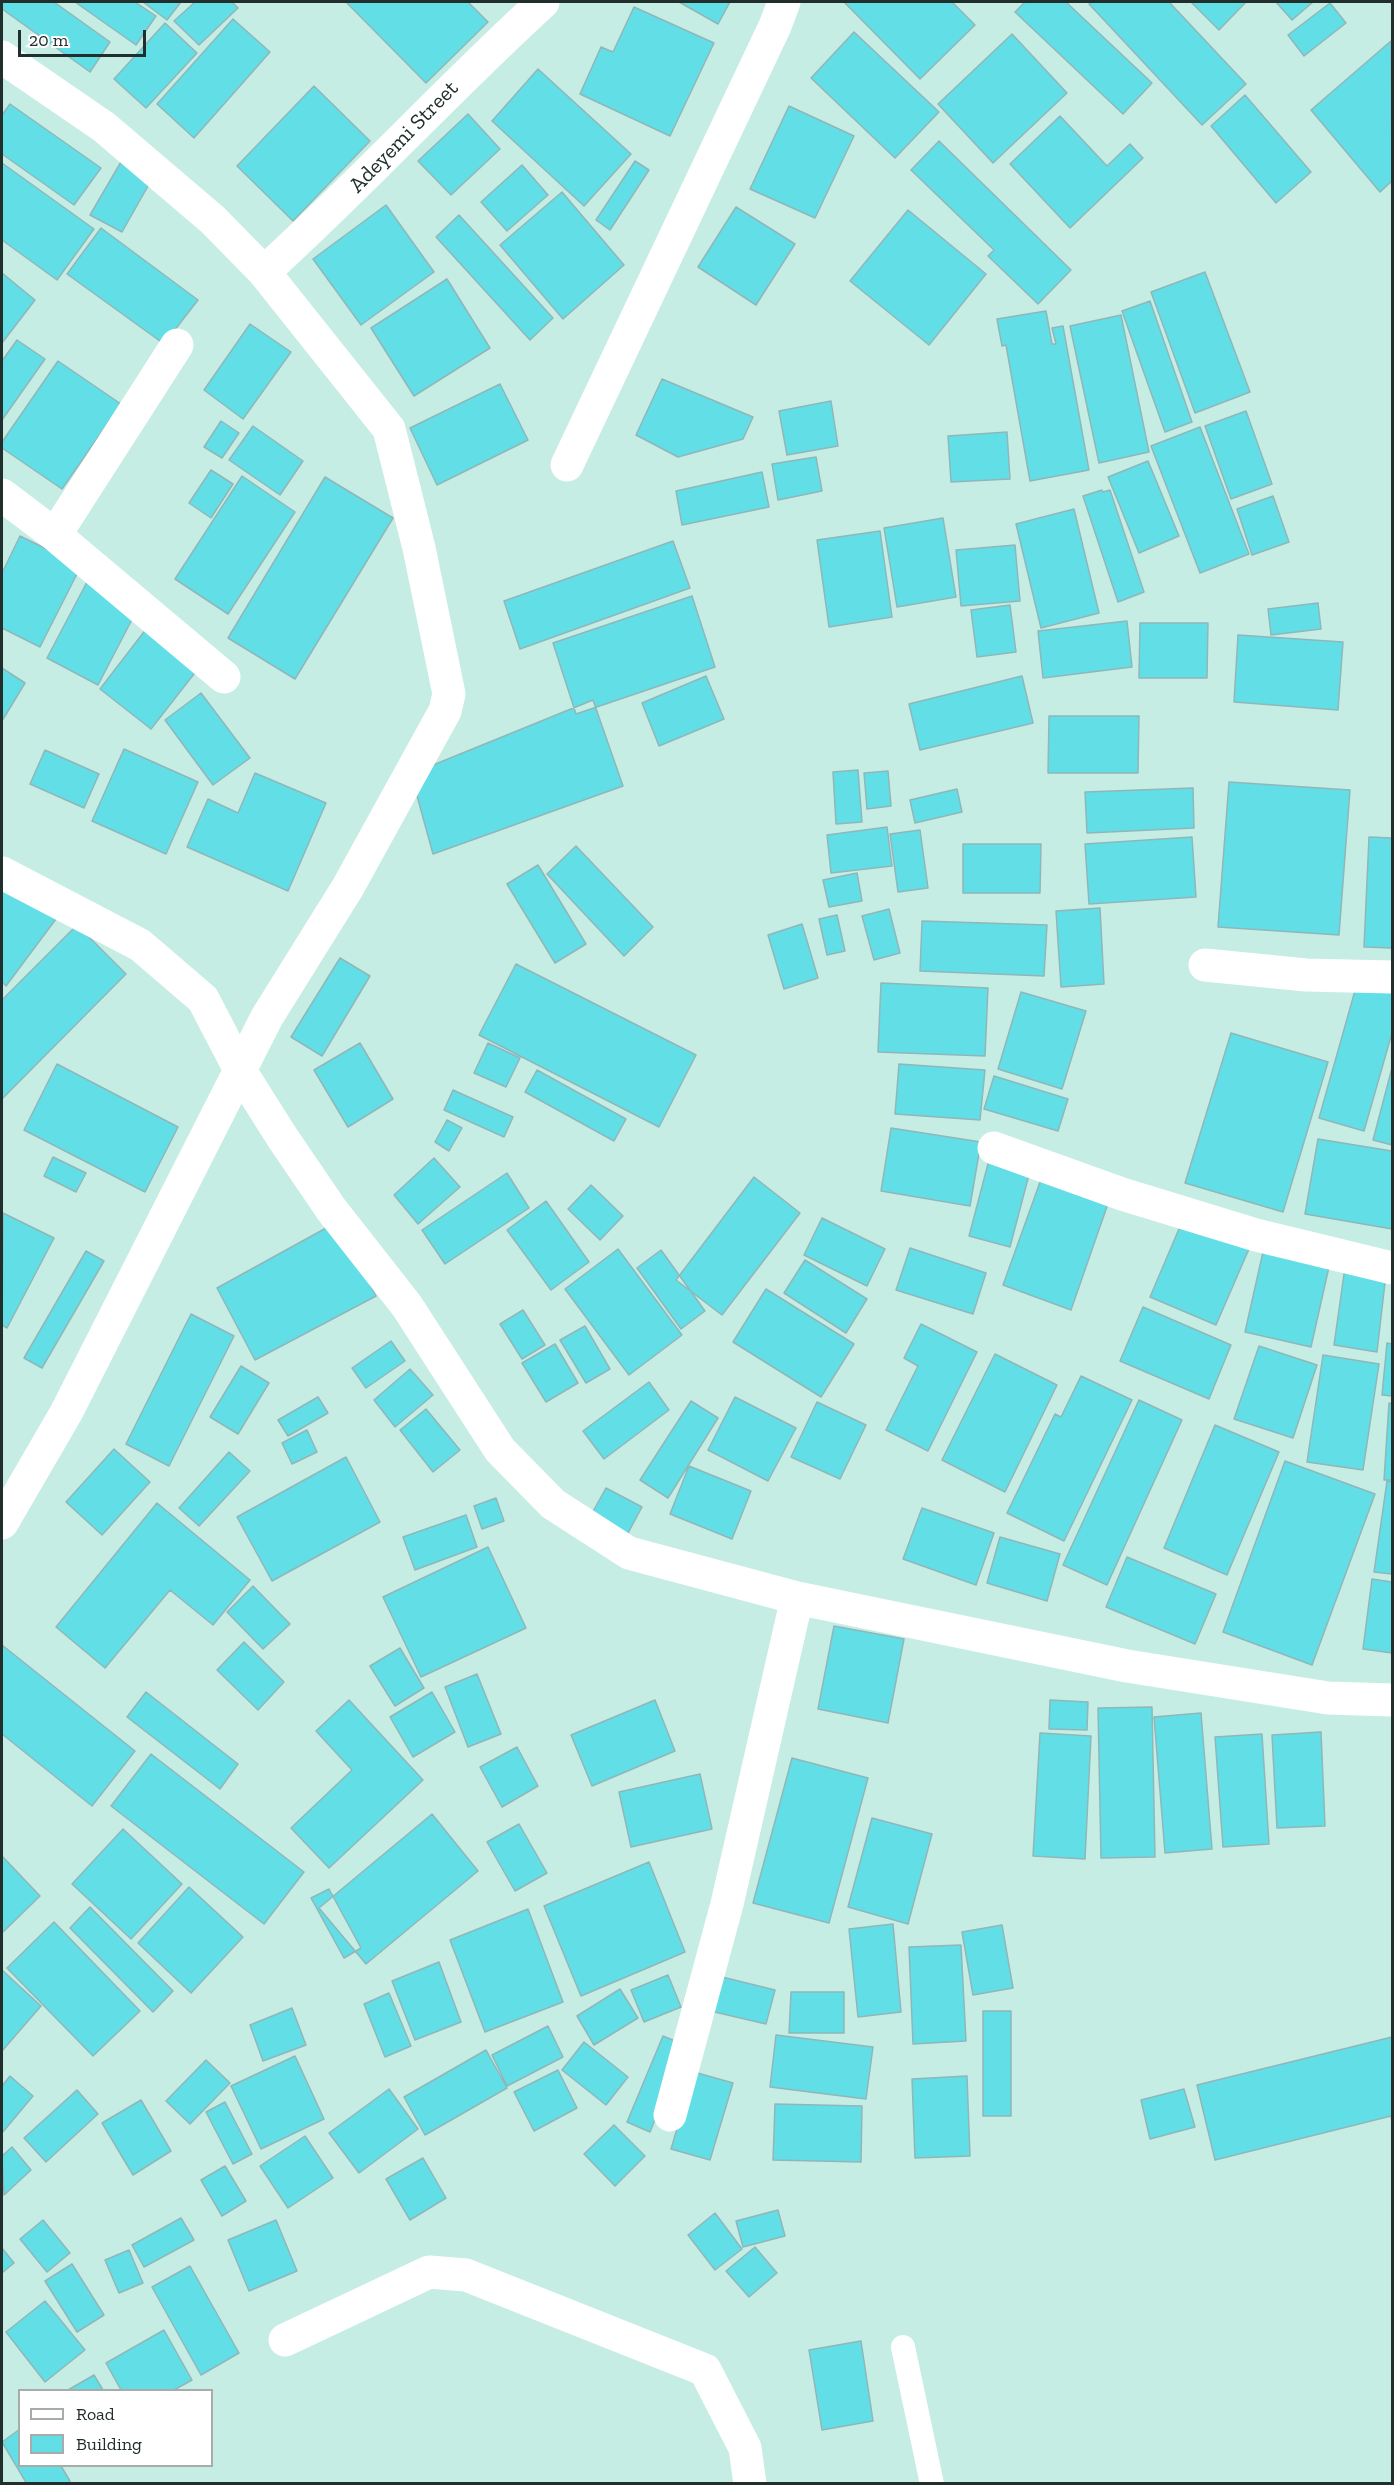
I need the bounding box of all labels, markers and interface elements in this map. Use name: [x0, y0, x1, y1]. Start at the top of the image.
scale bar: [21, 18, 148, 56]
text: 20 m: [29, 29, 68, 51]
street label: Adeyemi Street: [344, 76, 464, 198]
legend: [18, 2389, 213, 2467]
text: Road: [76, 2403, 115, 2425]
text: Building: [76, 2433, 142, 2455]

